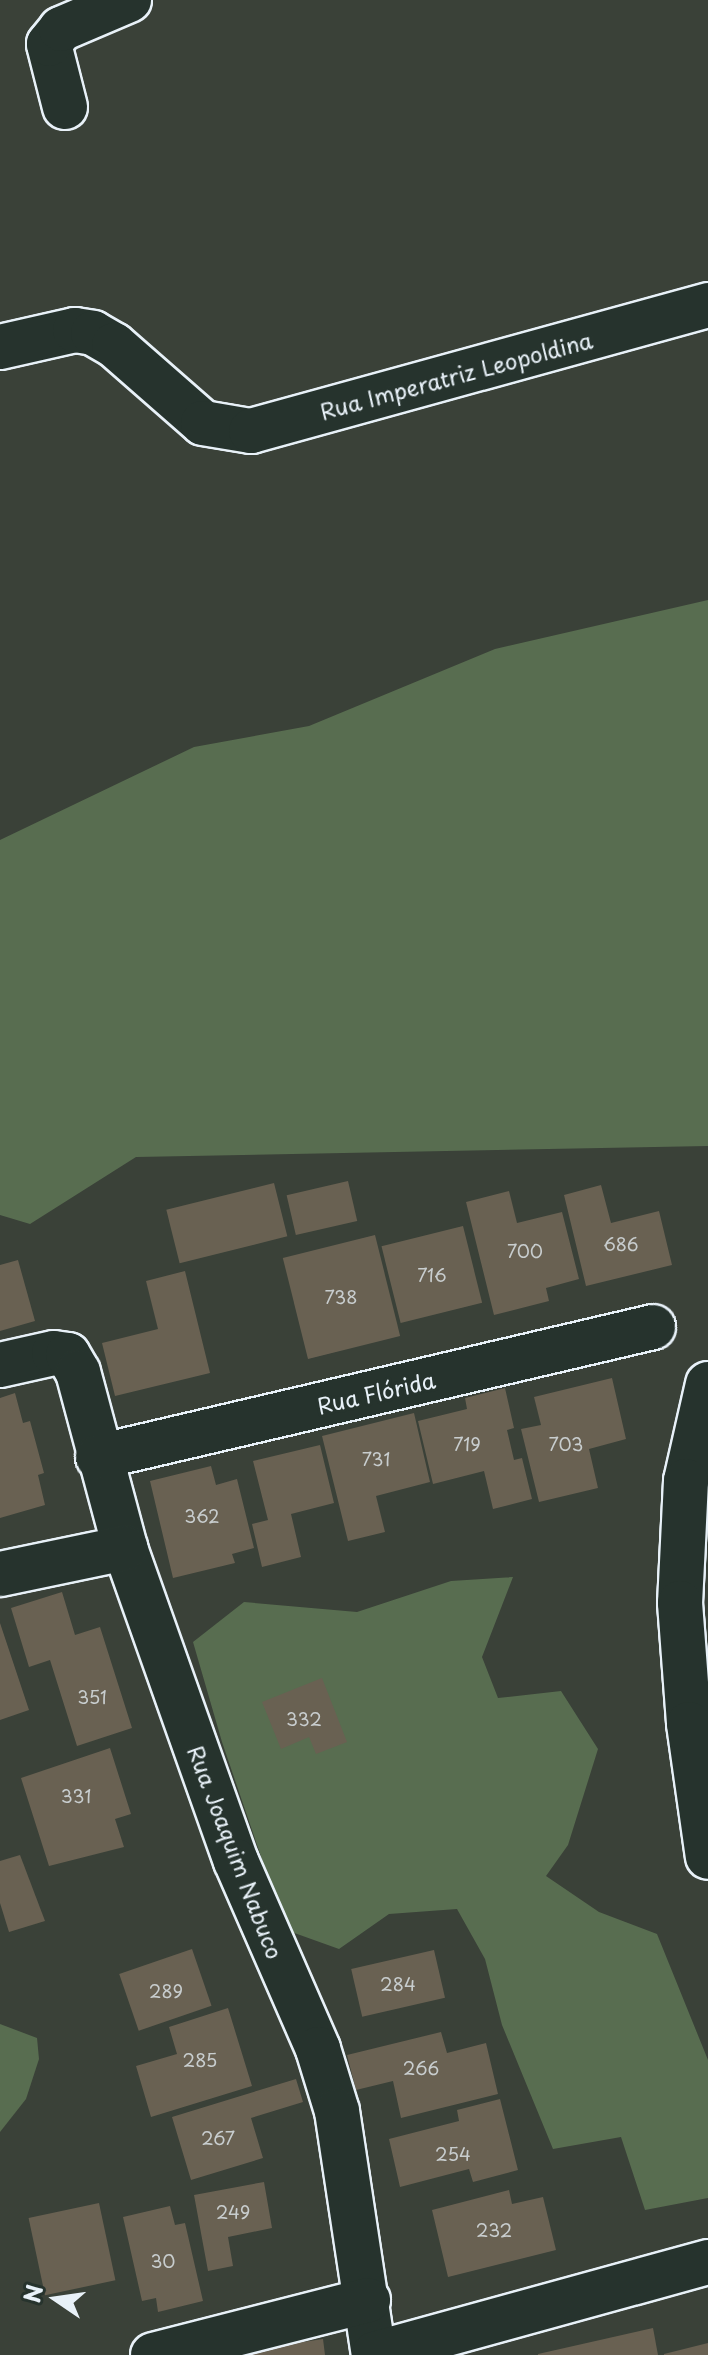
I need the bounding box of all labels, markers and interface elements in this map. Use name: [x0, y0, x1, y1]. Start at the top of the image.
street label: Rua Imperatriz Leopoldina: [317, 326, 595, 424]
house number: 686: [603, 1233, 639, 1255]
house number: 700: [507, 1240, 543, 1262]
house number: 716: [417, 1264, 447, 1286]
house number: 738: [325, 1286, 357, 1308]
street label: Rua Flórida: [313, 1365, 439, 1419]
house number: 719: [453, 1433, 481, 1455]
house number: 703: [549, 1433, 583, 1455]
house number: 731: [362, 1448, 390, 1470]
house number: 362: [184, 1505, 220, 1527]
house number: 351: [77, 1686, 107, 1708]
house number: 332: [286, 1708, 322, 1730]
street label: Rua Joaquim Nabuco: [183, 1741, 289, 1963]
house number: 331: [61, 1785, 91, 1807]
house number: 284: [380, 1973, 416, 1995]
house number: 289: [149, 1980, 183, 2002]
house number: 285: [183, 2049, 217, 2071]
house number: 266: [403, 2057, 439, 2079]
house number: 267: [201, 2127, 235, 2149]
house number: 254: [435, 2143, 471, 2165]
house number: 249: [216, 2201, 250, 2223]
house number: 232: [476, 2219, 512, 2241]
house number: 30: [150, 2250, 176, 2272]
north arrow: [16, 2259, 96, 2339]
text: N: [14, 2281, 50, 2306]

